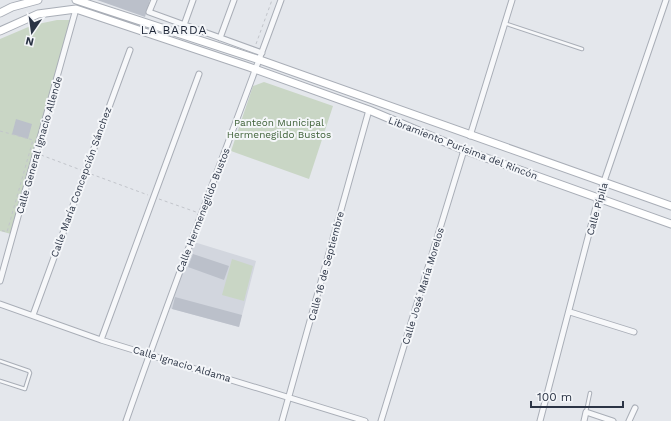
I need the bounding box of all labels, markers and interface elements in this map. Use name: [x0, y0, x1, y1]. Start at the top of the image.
north arrow: [12, 12, 52, 52]
district label: LA BARDA: [141, 23, 207, 37]
text: N: [24, 34, 35, 49]
street label: Calle General Ignacio Allende: [14, 75, 64, 215]
street label: Calle María Concepción Sánchez: [49, 105, 113, 259]
street label: Libramiento Purísima del Rincón: [387, 114, 539, 182]
park label: Panteón Municipal Hermenegildo Bustos: [227, 117, 331, 140]
street label: Calle Hermenegildo Bustos: [174, 146, 232, 274]
street label: Calle Pípila: [584, 181, 610, 237]
street label: Calle 16 de Septiembre: [306, 210, 346, 322]
street label: Calle José María Morelos: [400, 226, 446, 346]
street label: Calle Ignacio Aldama: [132, 344, 233, 384]
scale bar: [531, 383, 623, 409]
text: 100 m: [537, 390, 572, 404]

